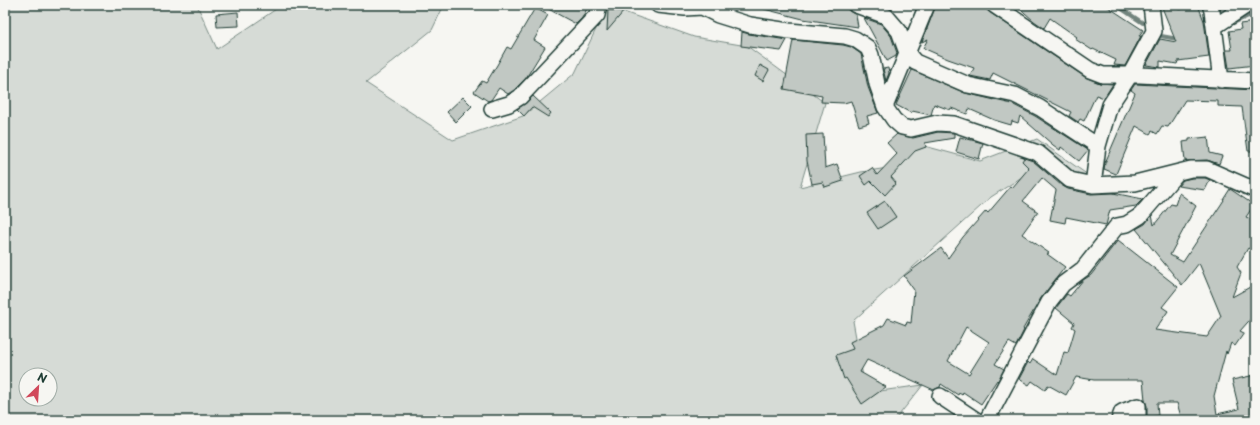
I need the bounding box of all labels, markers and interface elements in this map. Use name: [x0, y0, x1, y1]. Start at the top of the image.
north arrow: [18, 367, 58, 407]
text: N: [35, 368, 50, 387]

